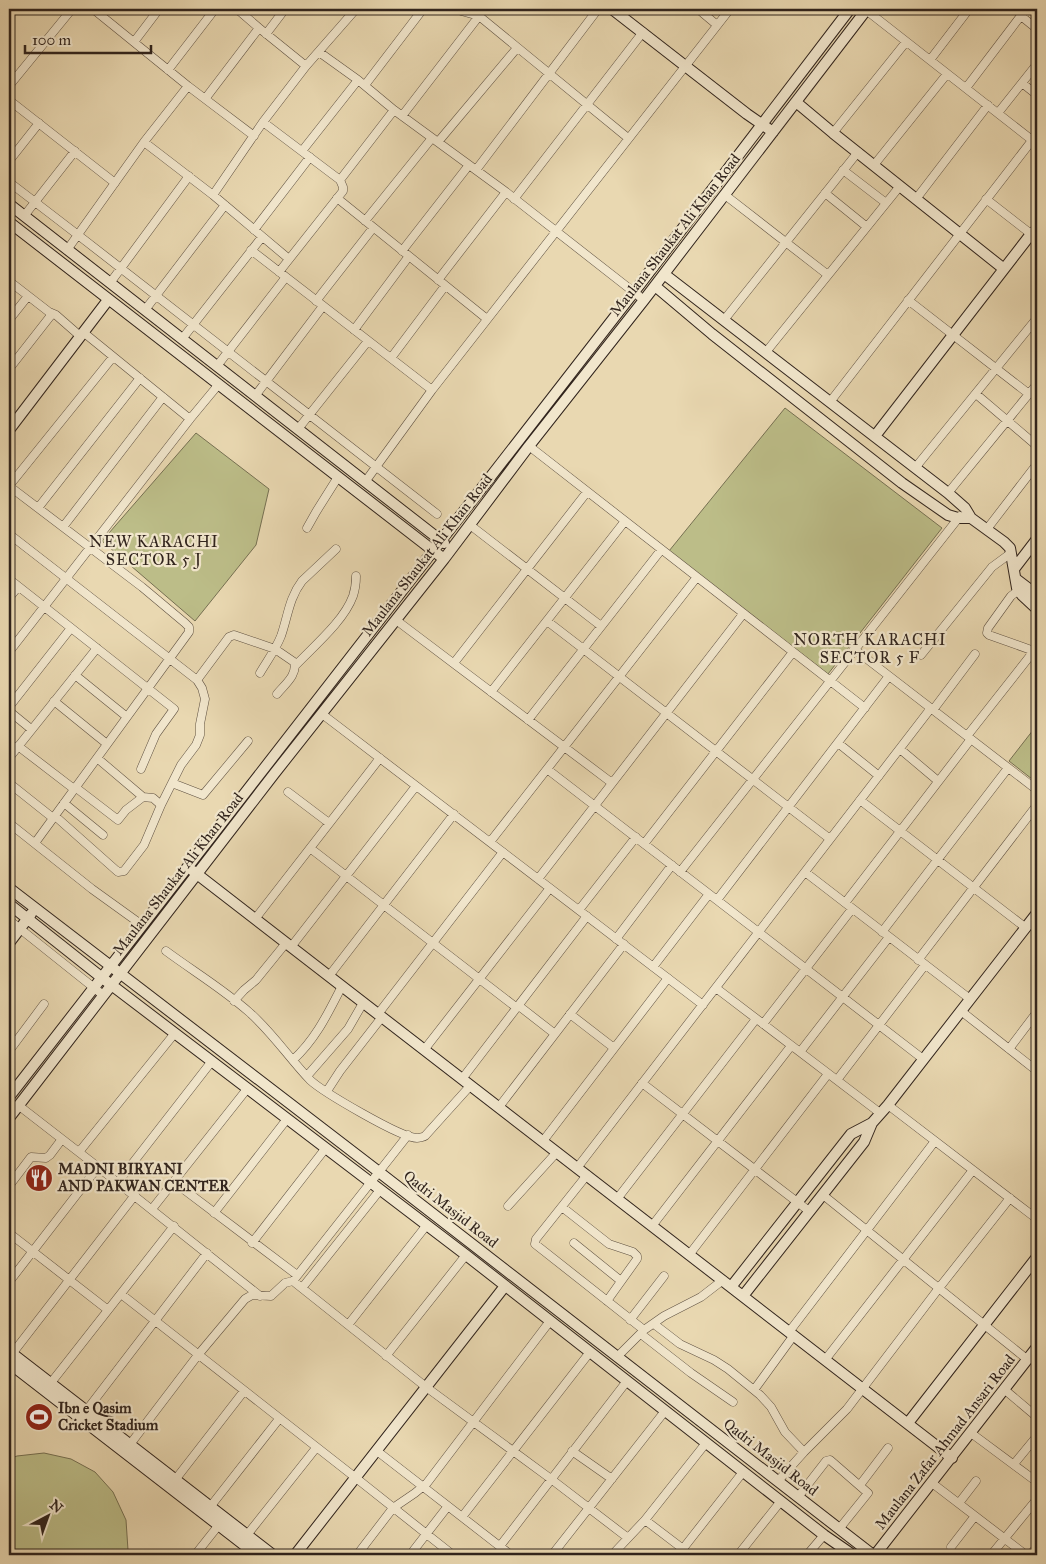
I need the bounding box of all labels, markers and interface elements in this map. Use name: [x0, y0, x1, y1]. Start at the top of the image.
scale bar: [25, 22, 151, 54]
text: 100 m: [32, 31, 72, 49]
street label: Maulana Shaukat Ali Khan Road: [606, 150, 744, 320]
street label: Maulana Shaukat Ali Khan Road: [358, 470, 496, 640]
district label: NEW KARACHI SECTOR 5 J: [89, 532, 219, 570]
district label: NORTH KARACHI SECTOR 5 F: [793, 630, 947, 667]
street label: Maulana Shaukat Ali Khan Road: [109, 789, 247, 959]
place label: MADNI BIRYANI AND PAKWAN CENTER: [57, 1160, 231, 1195]
restaurant icon: MADNI BIRYANI AND PAKWAN CENTER: [24, 1163, 54, 1193]
street label: Qadri Masjid Road: [400, 1166, 502, 1252]
street label: Maulana Zafar Ahmad Ansari Road: [871, 1351, 1019, 1533]
place label: Ibn e Qasim Cricket Stadium: [58, 1399, 159, 1434]
sports icon: Ibn e Qasim Cricket Stadium: [24, 1402, 54, 1432]
street label: Qadri Masjid Road: [720, 1414, 822, 1500]
north arrow: [22, 1492, 72, 1542]
text: N: [46, 1496, 66, 1517]

